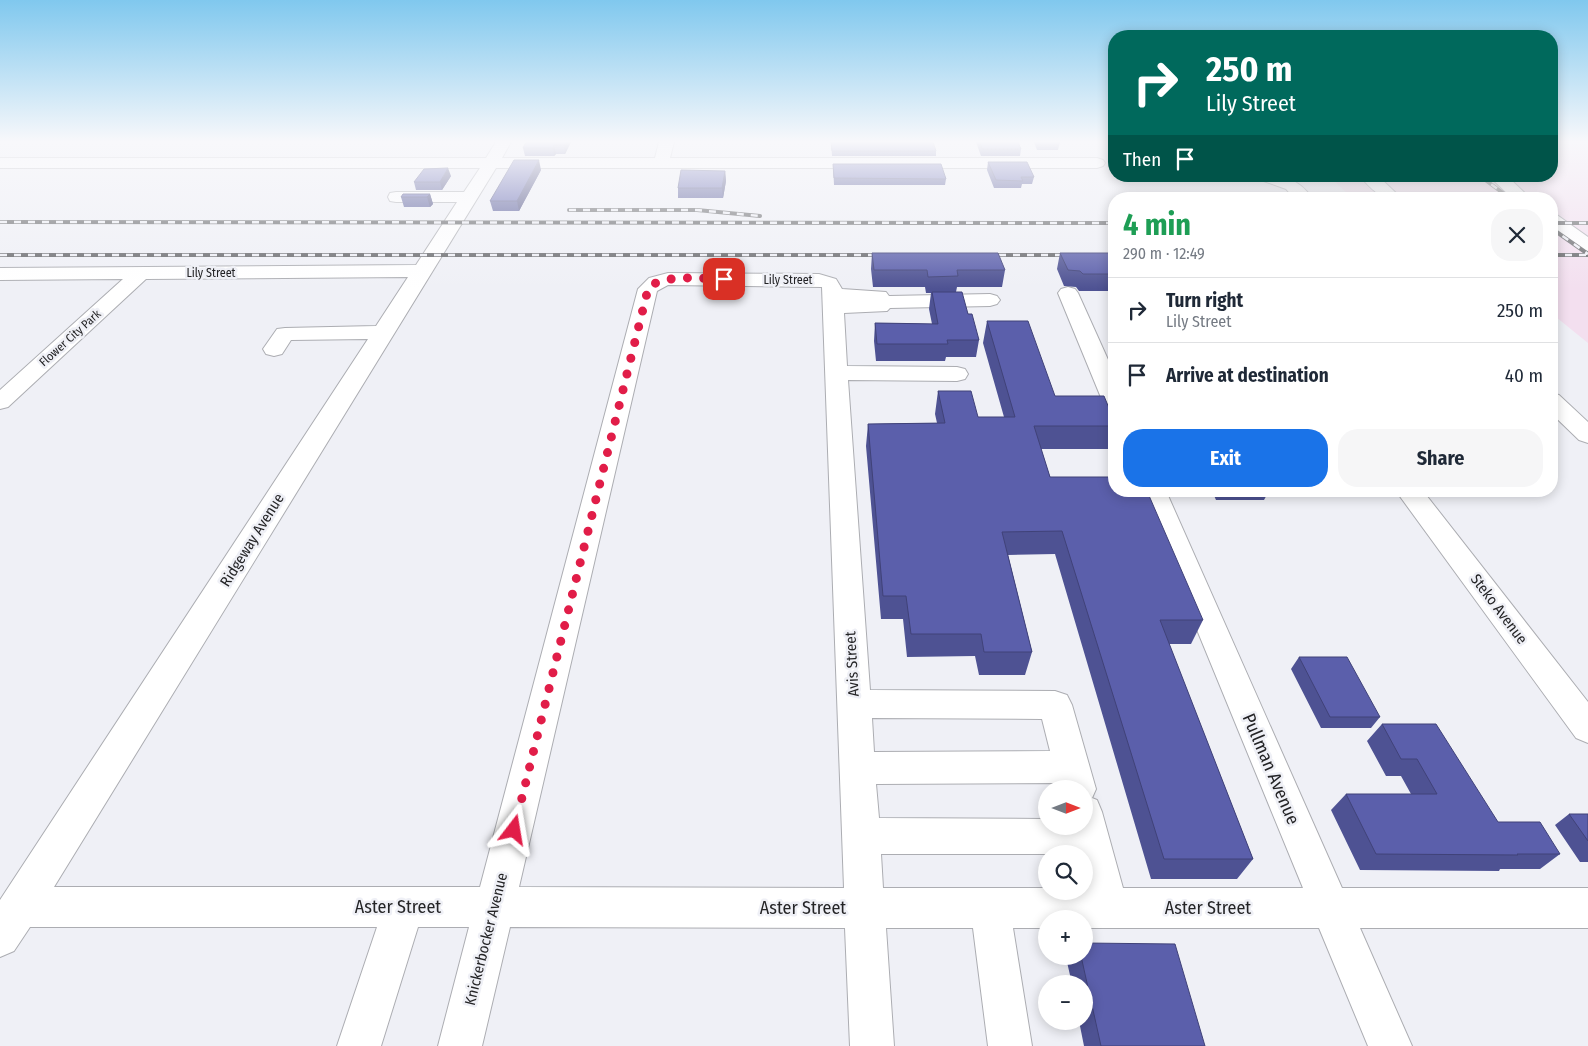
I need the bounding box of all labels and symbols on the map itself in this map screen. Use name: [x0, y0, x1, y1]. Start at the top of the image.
pin: [703, 258, 745, 300]
street label: Lily Street: [186, 266, 236, 280]
street label: Lily Street: [763, 273, 813, 287]
street label: Flower City Park: [36, 306, 104, 369]
street label: Ridgeway Avenue: [216, 490, 288, 590]
street label: Steko Avenue: [1467, 570, 1531, 648]
street label: Avis Street: [841, 631, 863, 697]
street label: Pullman Avenue: [1238, 710, 1304, 828]
north arrow: [1038, 780, 1092, 835]
position arrow: [487, 803, 539, 855]
street label: Knickerbocker Avenue: [461, 871, 511, 1007]
street label: Aster Street: [355, 896, 441, 918]
street label: Aster Street: [760, 897, 846, 919]
street label: Aster Street: [1165, 897, 1251, 919]

